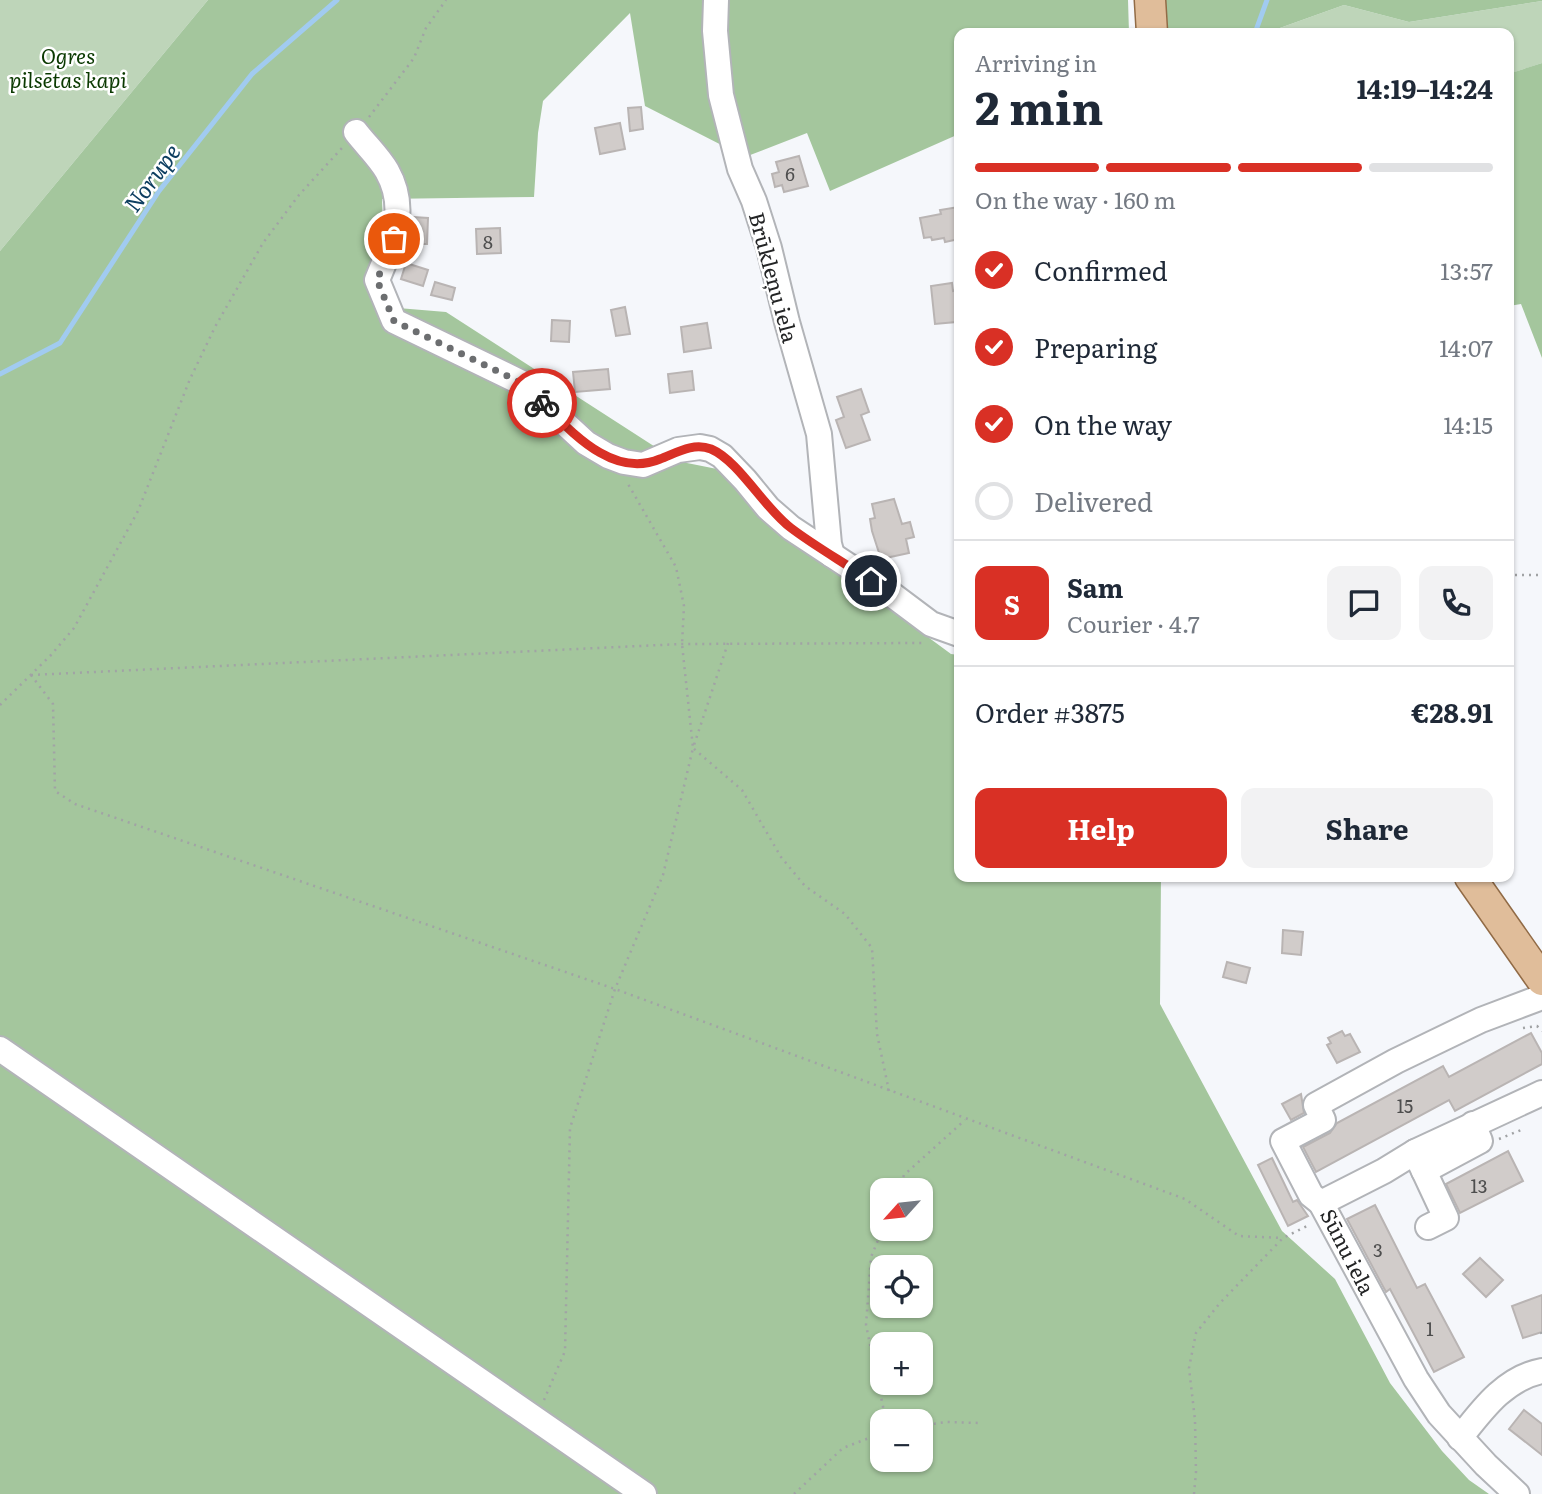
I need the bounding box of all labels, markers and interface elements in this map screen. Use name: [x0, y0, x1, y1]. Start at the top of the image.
park label: Ogres pilsētas kapi: [9, 39, 127, 94]
text: Arriving in: [975, 45, 1097, 79]
text: 14:19–14:24: [1357, 68, 1493, 107]
text: 2 min: [975, 71, 1104, 139]
water label: Norupe: [115, 136, 187, 218]
house number: 6: [785, 160, 795, 187]
text: On the way · 160 m: [975, 182, 1176, 216]
street label: Brūkleņu iela: [743, 208, 808, 346]
pin: [364, 209, 424, 269]
icon: bag: [375, 220, 413, 258]
house number: 8: [483, 228, 493, 255]
text: Confirmed: [1034, 250, 1168, 289]
icon: check: [975, 251, 1013, 289]
text: 13:57: [1440, 253, 1493, 287]
text: Preparing: [1034, 327, 1157, 366]
icon: check: [975, 328, 1013, 366]
text: 14:07: [1439, 330, 1493, 364]
courier: [507, 368, 577, 438]
icon: bike: [523, 384, 561, 422]
text: On the way: [1034, 404, 1172, 443]
icon: check: [975, 405, 1013, 443]
text: 14:15: [1443, 407, 1493, 441]
text: Delivered: [1034, 481, 1153, 520]
pin: [841, 551, 901, 611]
icon: home: [852, 562, 890, 600]
button: chat: [1327, 566, 1401, 640]
button: phone: [1419, 566, 1493, 640]
text: Sam: [1067, 567, 1123, 606]
text: S: [1004, 584, 1020, 623]
text: Courier · 4.7: [1067, 606, 1200, 640]
text: Order #3875: [975, 692, 1125, 731]
text: €28.91: [1411, 692, 1493, 731]
button: Help: [975, 788, 1227, 868]
button: Share: [1241, 788, 1493, 868]
house number: 15: [1397, 1092, 1413, 1119]
house number: 13: [1470, 1172, 1488, 1199]
north arrow: [870, 1178, 933, 1241]
map controls: [870, 1178, 933, 1472]
street label: Sūnu iela: [1314, 1203, 1384, 1300]
house number: 3: [1373, 1236, 1383, 1263]
button: locate: [870, 1255, 933, 1318]
house number: 1: [1426, 1315, 1434, 1342]
button: +: [870, 1332, 933, 1395]
button: −: [870, 1409, 933, 1472]

